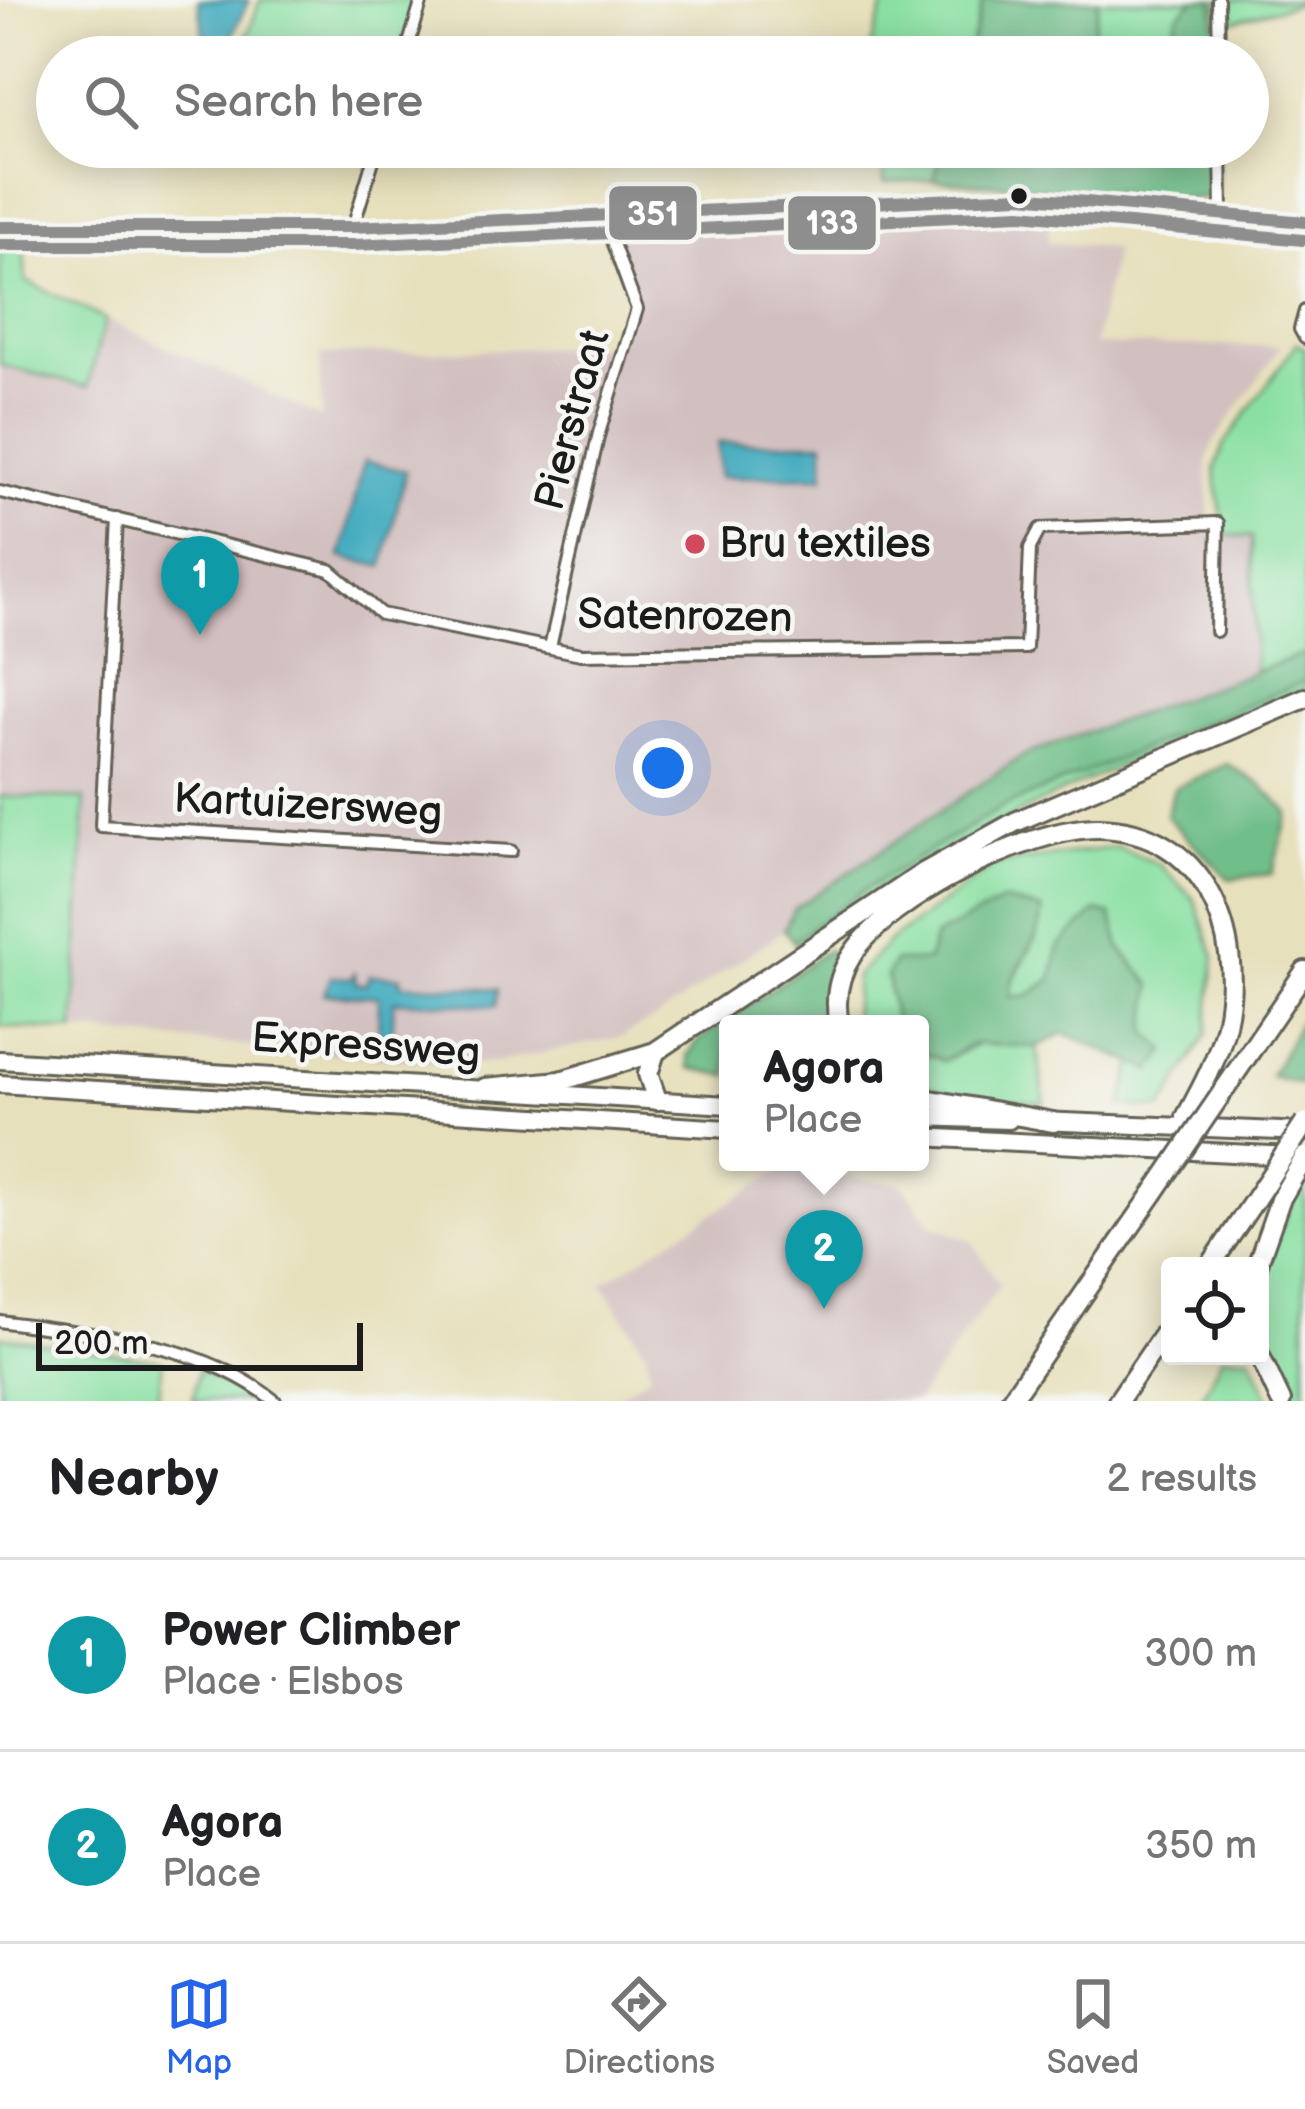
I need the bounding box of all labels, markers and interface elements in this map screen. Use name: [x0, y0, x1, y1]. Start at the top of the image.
search box: [36, 36, 1269, 168]
icon: search: [78, 69, 144, 135]
text: Search here: [174, 75, 423, 130]
line badge: 351: [607, 184, 699, 242]
unlabelled marker: [1008, 185, 1030, 207]
line badge: 133: [786, 194, 878, 252]
text: 351: [627, 195, 679, 235]
text: 133: [806, 204, 858, 244]
street label: Pierstraat: [524, 324, 622, 516]
place label: Bru textiles: [719, 519, 931, 570]
marker: Bru textiles: [682, 531, 708, 557]
pin: 1: [161, 536, 239, 635]
street label: Satenrozen: [577, 590, 793, 644]
your location: [633, 738, 693, 798]
street label: Kartuizersweg: [172, 773, 444, 839]
street label: Expressweg: [250, 1013, 482, 1079]
popup: [719, 1015, 929, 1171]
text: Agora: [763, 1042, 885, 1097]
text: Place: [763, 1097, 862, 1144]
pin: 2: [785, 1210, 863, 1309]
map controls: [1161, 1257, 1269, 1365]
button: locate: [1161, 1257, 1269, 1365]
scale bar: [36, 1317, 363, 1370]
text: 200 m: [54, 1324, 148, 1364]
text: Nearby: [48, 1449, 219, 1510]
text: 2 results: [1106, 1456, 1257, 1503]
text: Power Climber: [162, 1604, 460, 1659]
text: 1: [79, 1631, 95, 1678]
text: 300 m: [1144, 1631, 1257, 1678]
text: Place · Elsbos: [162, 1659, 403, 1706]
text: Agora: [162, 1796, 283, 1851]
text: 2: [75, 1823, 99, 1870]
text: 350 m: [1145, 1823, 1257, 1870]
text: Place: [162, 1851, 261, 1898]
tab: Map: [166, 1971, 232, 2083]
tab: Directions: [563, 1971, 715, 2083]
tab: Saved: [1047, 1971, 1139, 2083]

